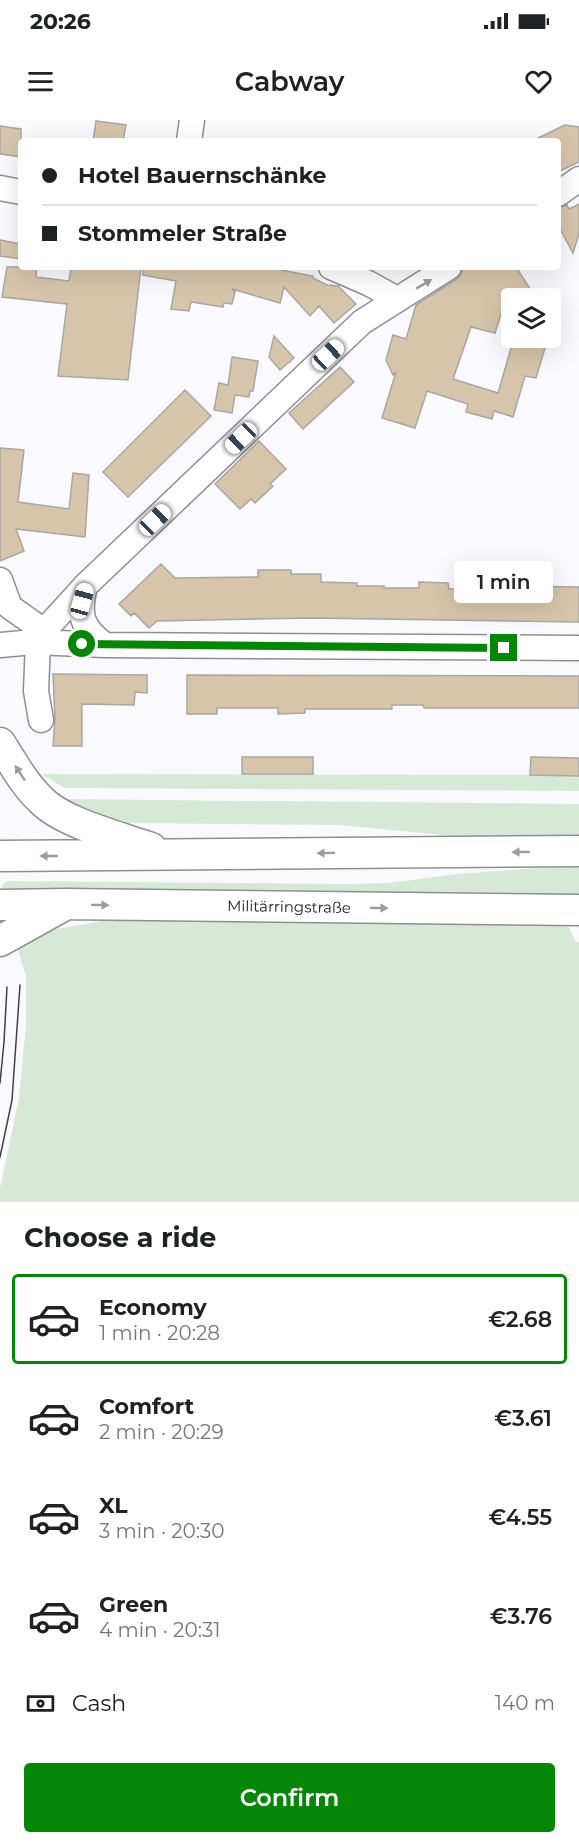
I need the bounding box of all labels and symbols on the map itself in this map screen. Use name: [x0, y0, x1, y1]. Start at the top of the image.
one-way arrow: [416, 278, 432, 289]
car: [309, 336, 347, 374]
car: [222, 419, 260, 457]
car: [136, 501, 174, 539]
callout: 1 min: [454, 561, 554, 603]
car: [69, 581, 95, 621]
route start: [68, 630, 95, 657]
route end: [490, 634, 517, 661]
one-way arrow: [14, 765, 25, 782]
one-way arrow: [511, 847, 530, 856]
one-way arrow: [316, 848, 335, 858]
one-way arrow: [39, 851, 58, 861]
street label: Militärringstraße: [227, 896, 351, 917]
one-way arrow: [91, 900, 110, 909]
one-way arrow: [370, 903, 389, 912]

